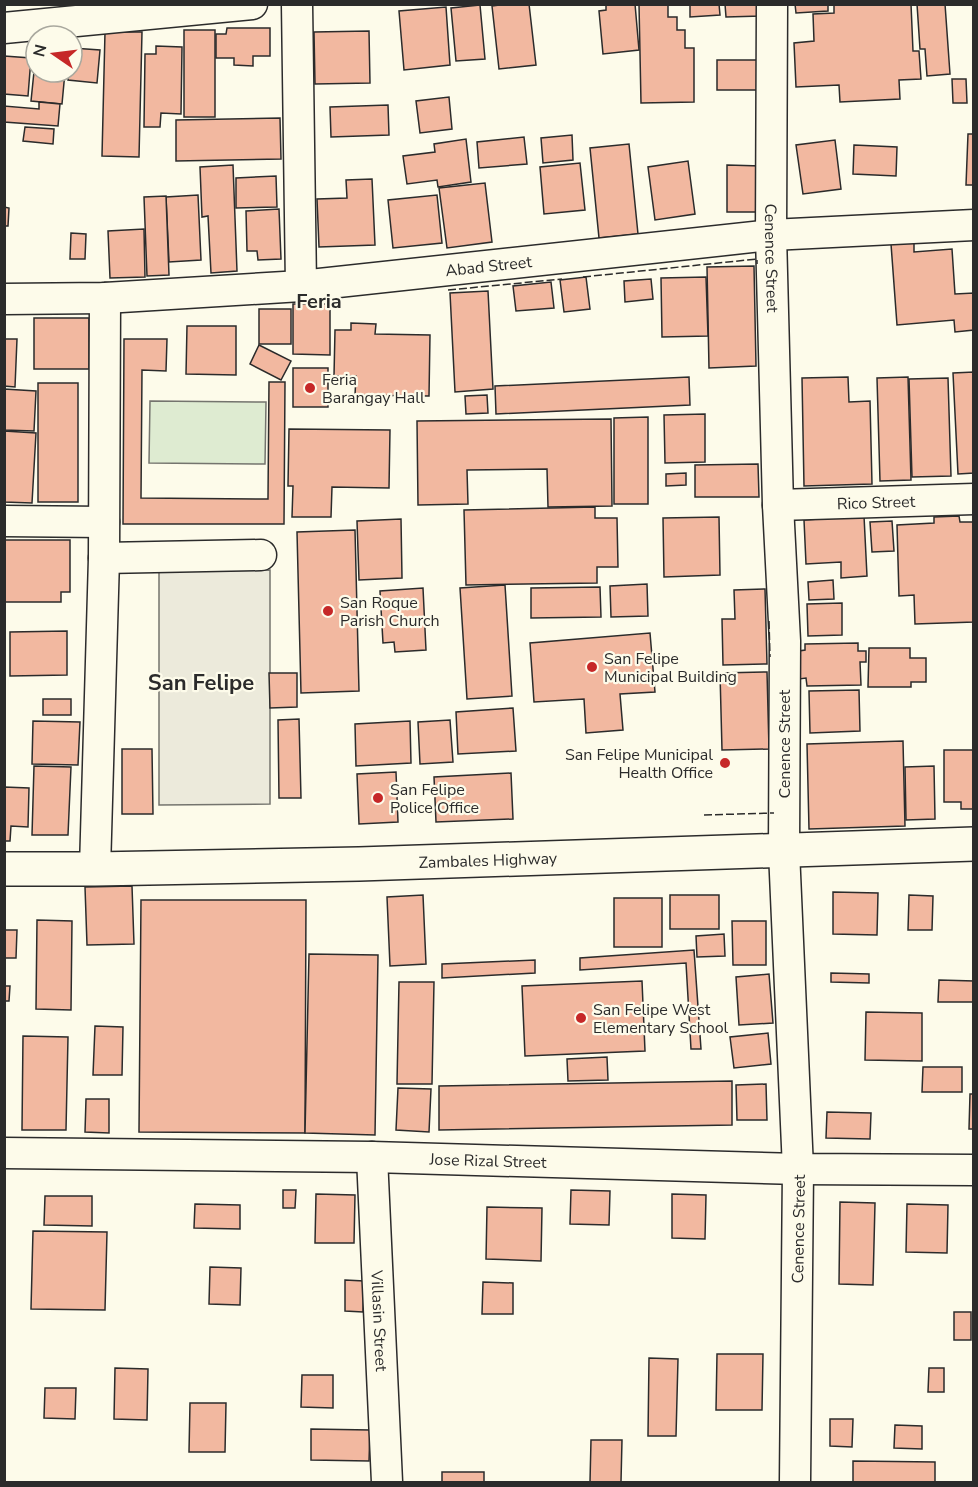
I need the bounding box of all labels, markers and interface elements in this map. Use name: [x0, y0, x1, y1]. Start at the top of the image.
north arrow: [24, 24, 84, 84]
text: N: [28, 42, 53, 59]
street label: Cenence Street: [759, 203, 783, 313]
street label: Abad Street: [444, 251, 533, 282]
district label: Feria: [296, 288, 342, 315]
place label: Feria Barangay Hall: [322, 369, 425, 409]
marker: Feria Barangay Hall: [303, 381, 317, 395]
street label: Rico Street: [836, 491, 916, 515]
place label: San Roque Parish Church: [340, 592, 440, 632]
marker: San Roque Parish Church: [321, 604, 335, 618]
place label: San Felipe Municipal Building: [604, 648, 737, 688]
marker: San Felipe Municipal Building: [585, 660, 599, 674]
district label: San Felipe: [148, 668, 254, 698]
street label: Cenence Street: [774, 689, 796, 798]
place label: San Felipe Municipal Health Office: [565, 744, 713, 784]
marker: San Felipe Municipal Health Office: [718, 756, 732, 770]
place label: San Felipe Police Office: [390, 779, 479, 819]
marker: San Felipe Police Office: [371, 791, 385, 805]
street label: Zambales Highway: [418, 848, 558, 874]
place label: San Felipe West Elementary School: [593, 999, 729, 1039]
marker: San Felipe West Elementary School: [574, 1011, 588, 1025]
street label: Jose Rizal Street: [428, 1149, 547, 1174]
street label: Cenence Street: [787, 1174, 811, 1284]
street label: Villasin Street: [365, 1269, 392, 1372]

